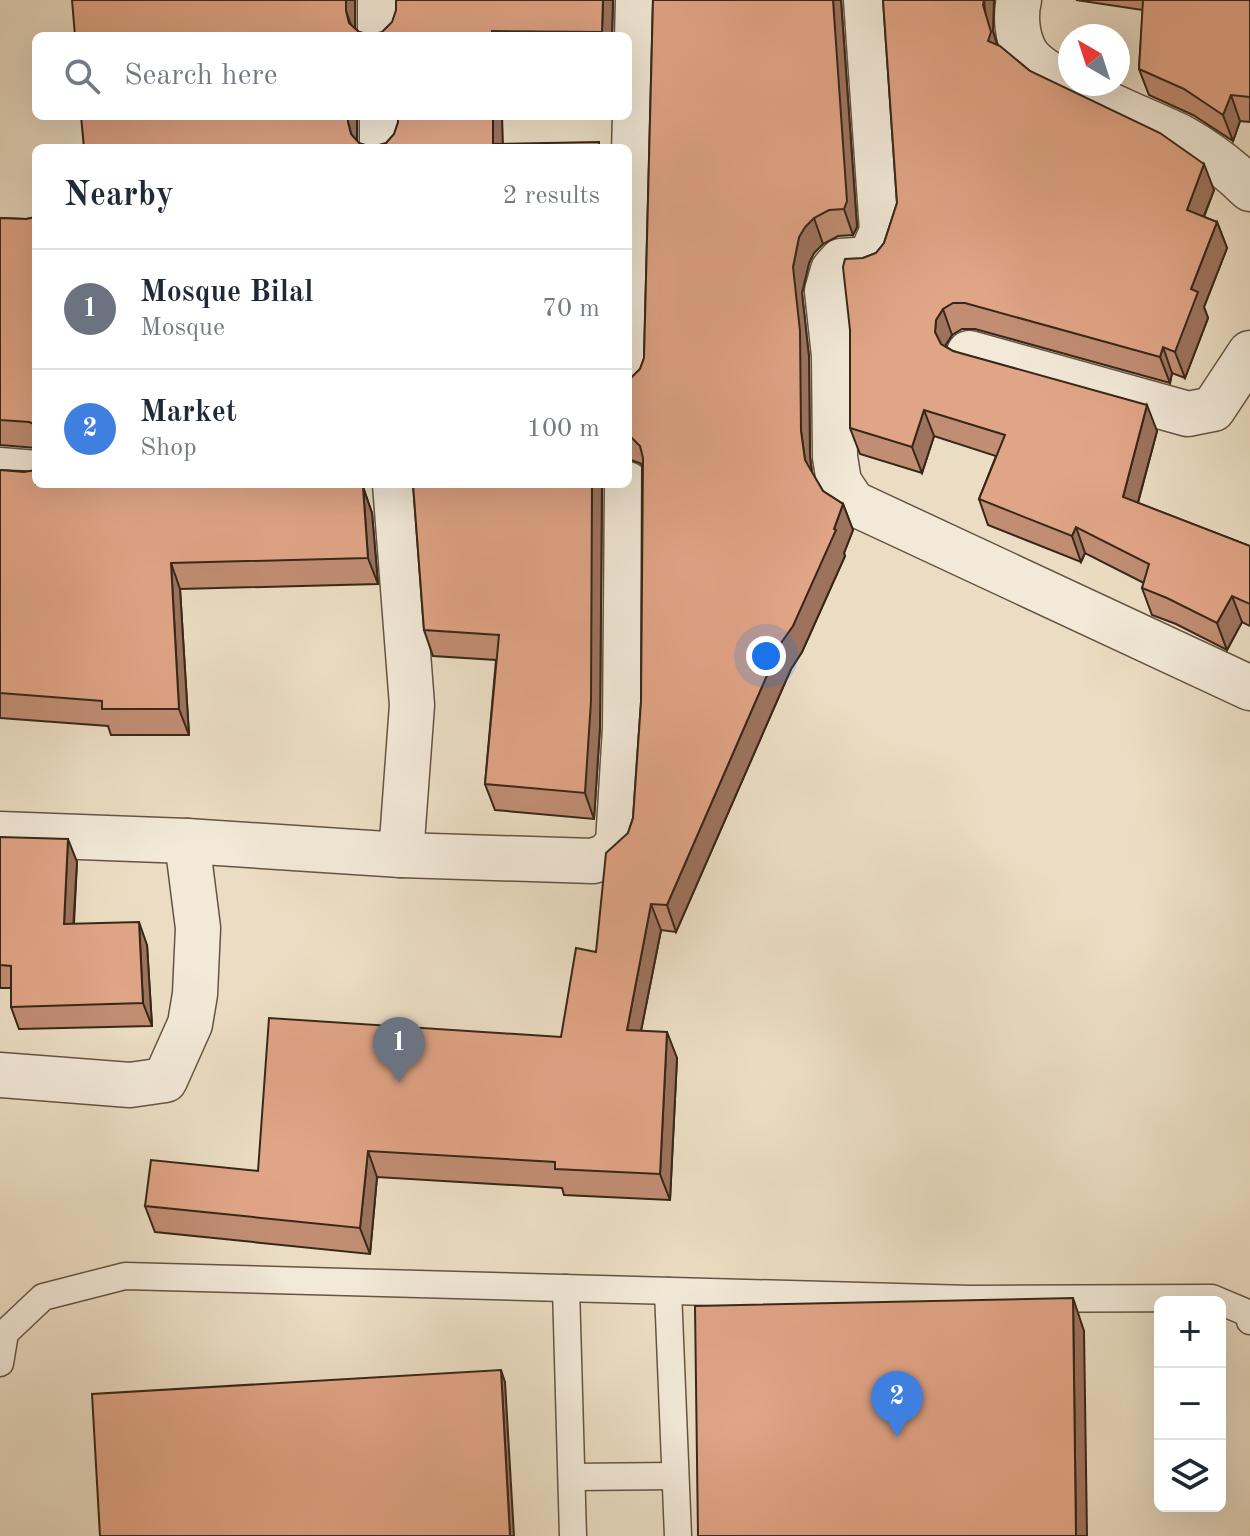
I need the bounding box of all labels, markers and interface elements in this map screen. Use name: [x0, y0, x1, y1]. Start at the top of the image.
north arrow: [1058, 24, 1130, 96]
search box: [32, 32, 632, 120]
icon: search: [60, 54, 104, 98]
text: Search here: [124, 61, 278, 91]
text: Nearby: [64, 179, 174, 213]
text: 2 results: [502, 183, 600, 209]
text: Mosque Bilal: [140, 278, 313, 308]
text: 1: [82, 296, 98, 322]
text: 70 m: [542, 296, 600, 322]
text: Mosque: [140, 315, 225, 341]
text: Market: [140, 398, 237, 428]
text: 2: [82, 416, 98, 442]
text: 100 m: [527, 416, 600, 442]
text: Shop: [140, 435, 197, 461]
your location: [746, 636, 786, 676]
pin: 1: [373, 1017, 425, 1083]
map controls: [1154, 1296, 1226, 1512]
button: +: [1154, 1296, 1226, 1368]
button: −: [1154, 1368, 1226, 1440]
pin: 2: [871, 1371, 923, 1437]
button: layers: [1154, 1440, 1226, 1512]

